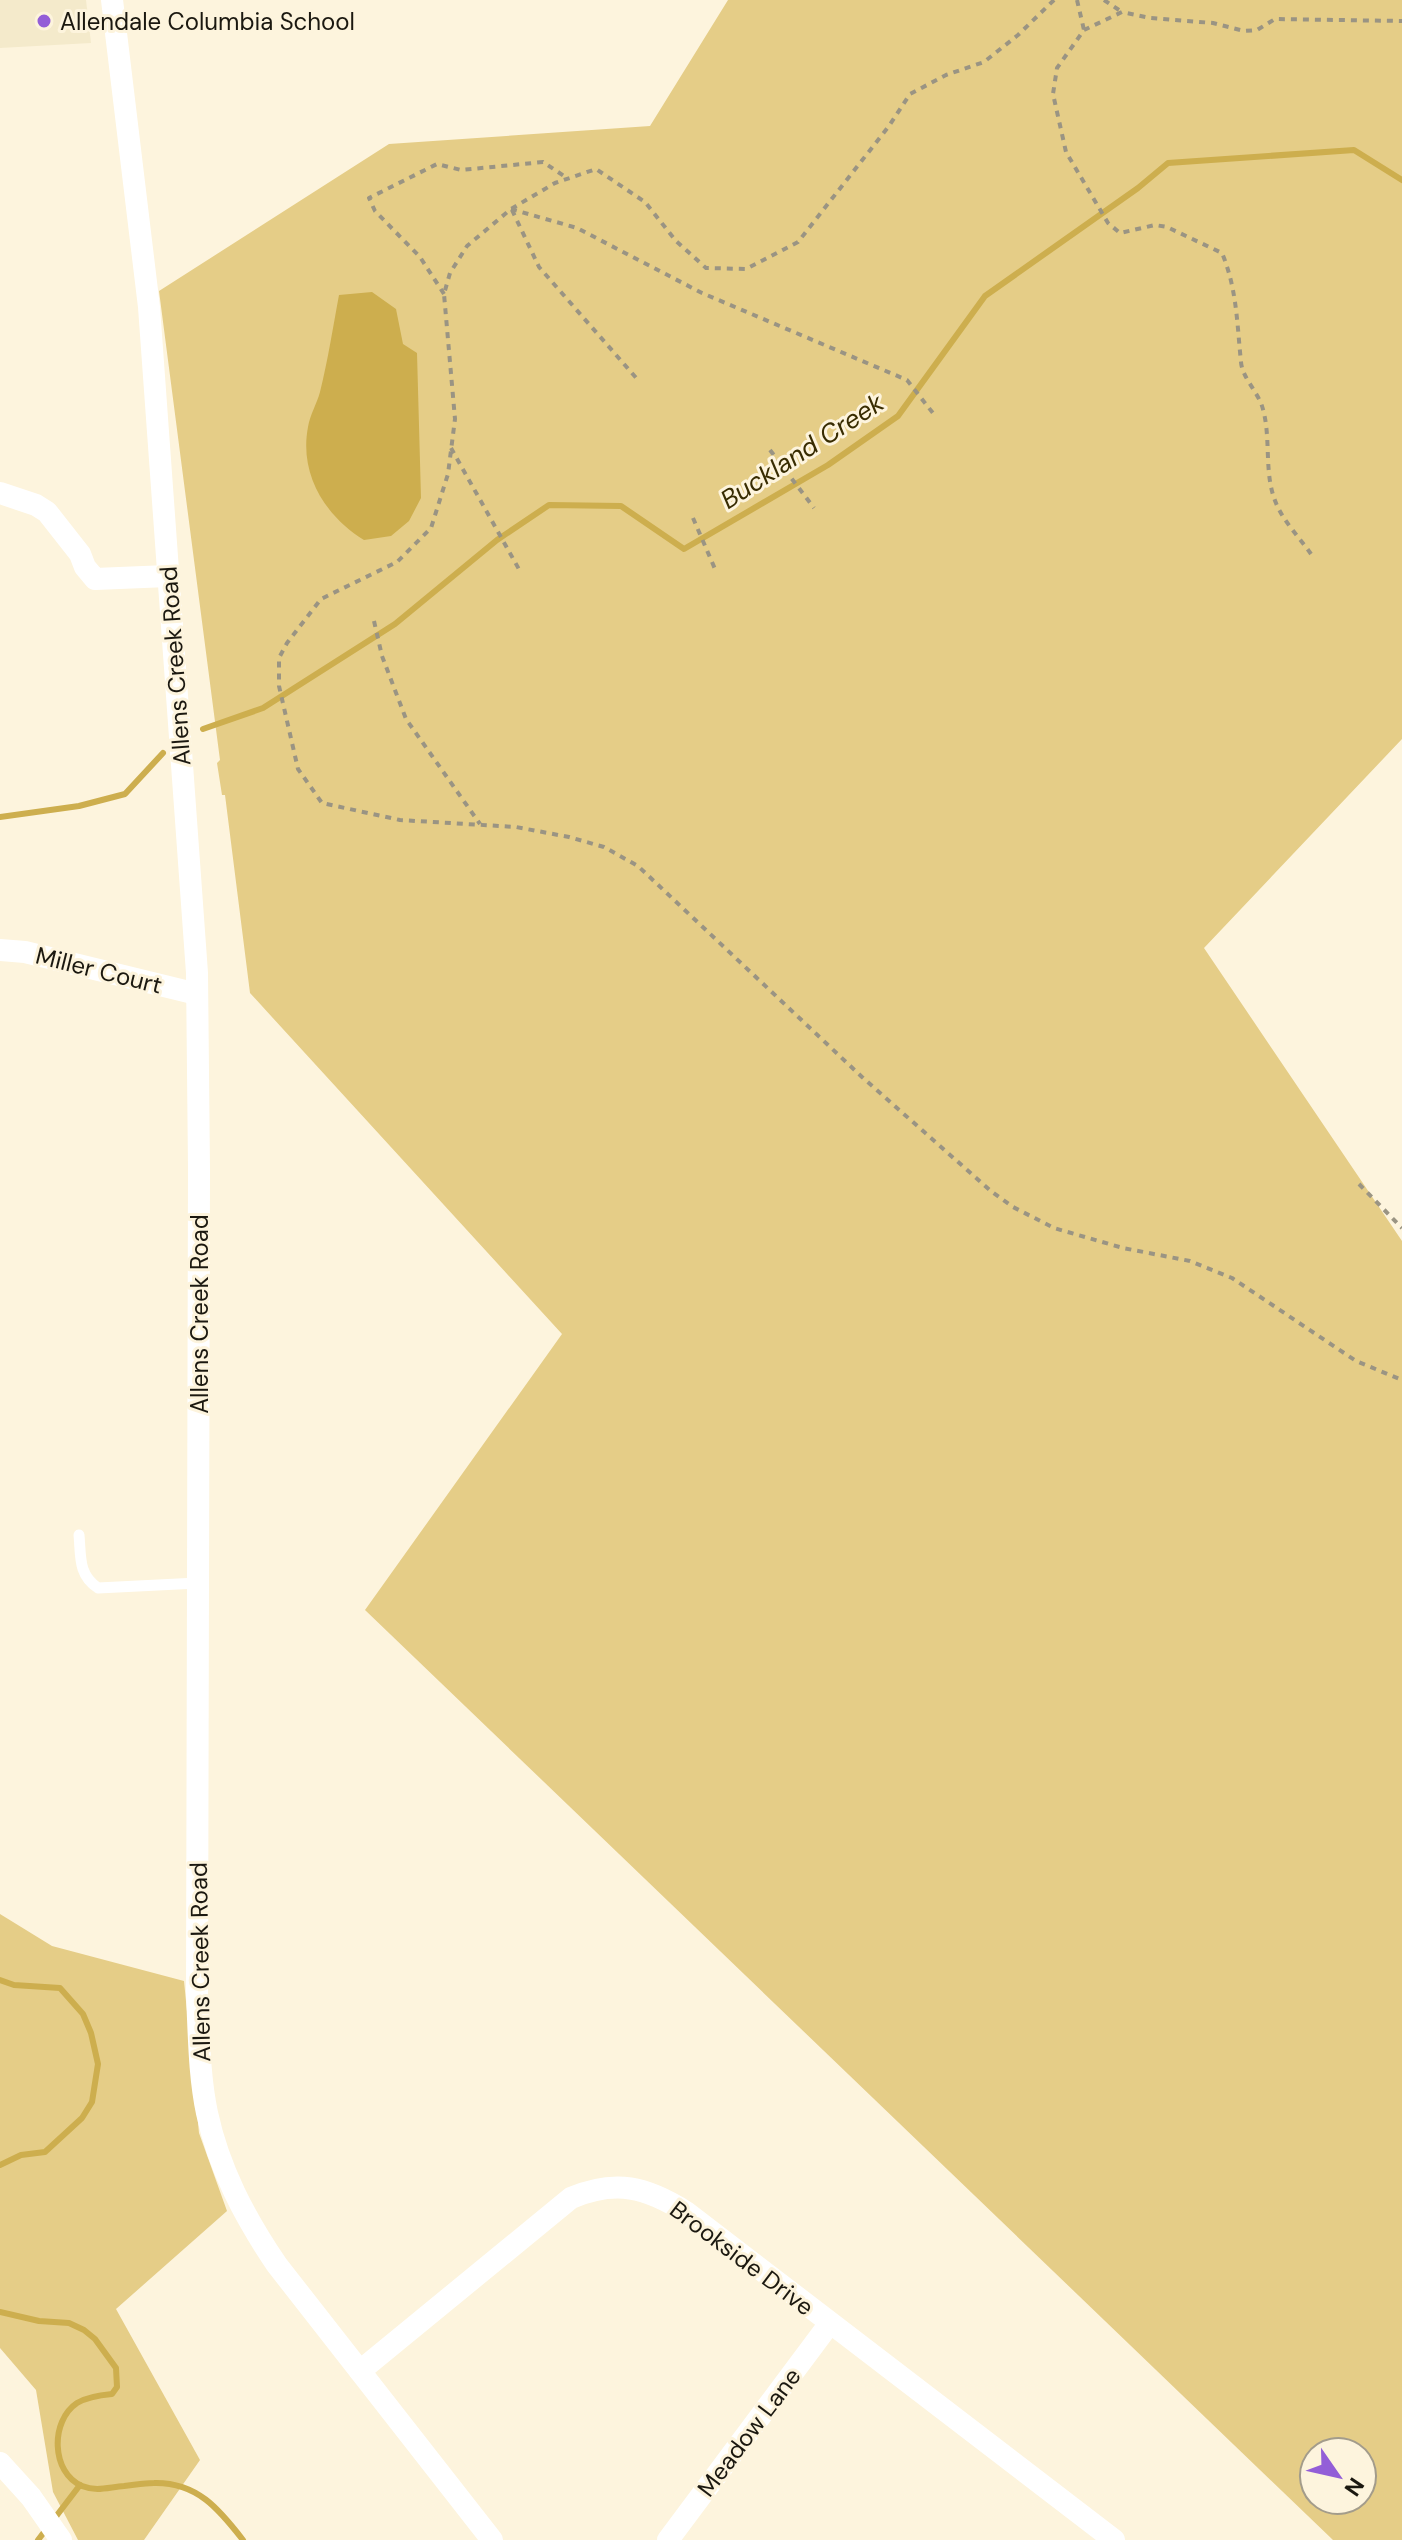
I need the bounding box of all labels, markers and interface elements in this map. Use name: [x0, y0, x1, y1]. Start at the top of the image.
place label: Allendale Columbia School: [60, 6, 355, 37]
marker: Allendale Columbia School: [35, 12, 53, 30]
water label: Buckland Creek: [714, 385, 891, 517]
street label: Allens Creek Road: [153, 565, 197, 767]
street label: Miller Court: [33, 939, 165, 1001]
street label: Allens Creek Road: [184, 1214, 215, 1414]
street label: Allens Creek Road: [183, 1862, 217, 2062]
street label: Brookside Drive: [664, 2194, 820, 2322]
street label: Meadow Lane: [690, 2361, 808, 2503]
north arrow: [1298, 2436, 1378, 2516]
text: N: [1338, 2472, 1371, 2502]

